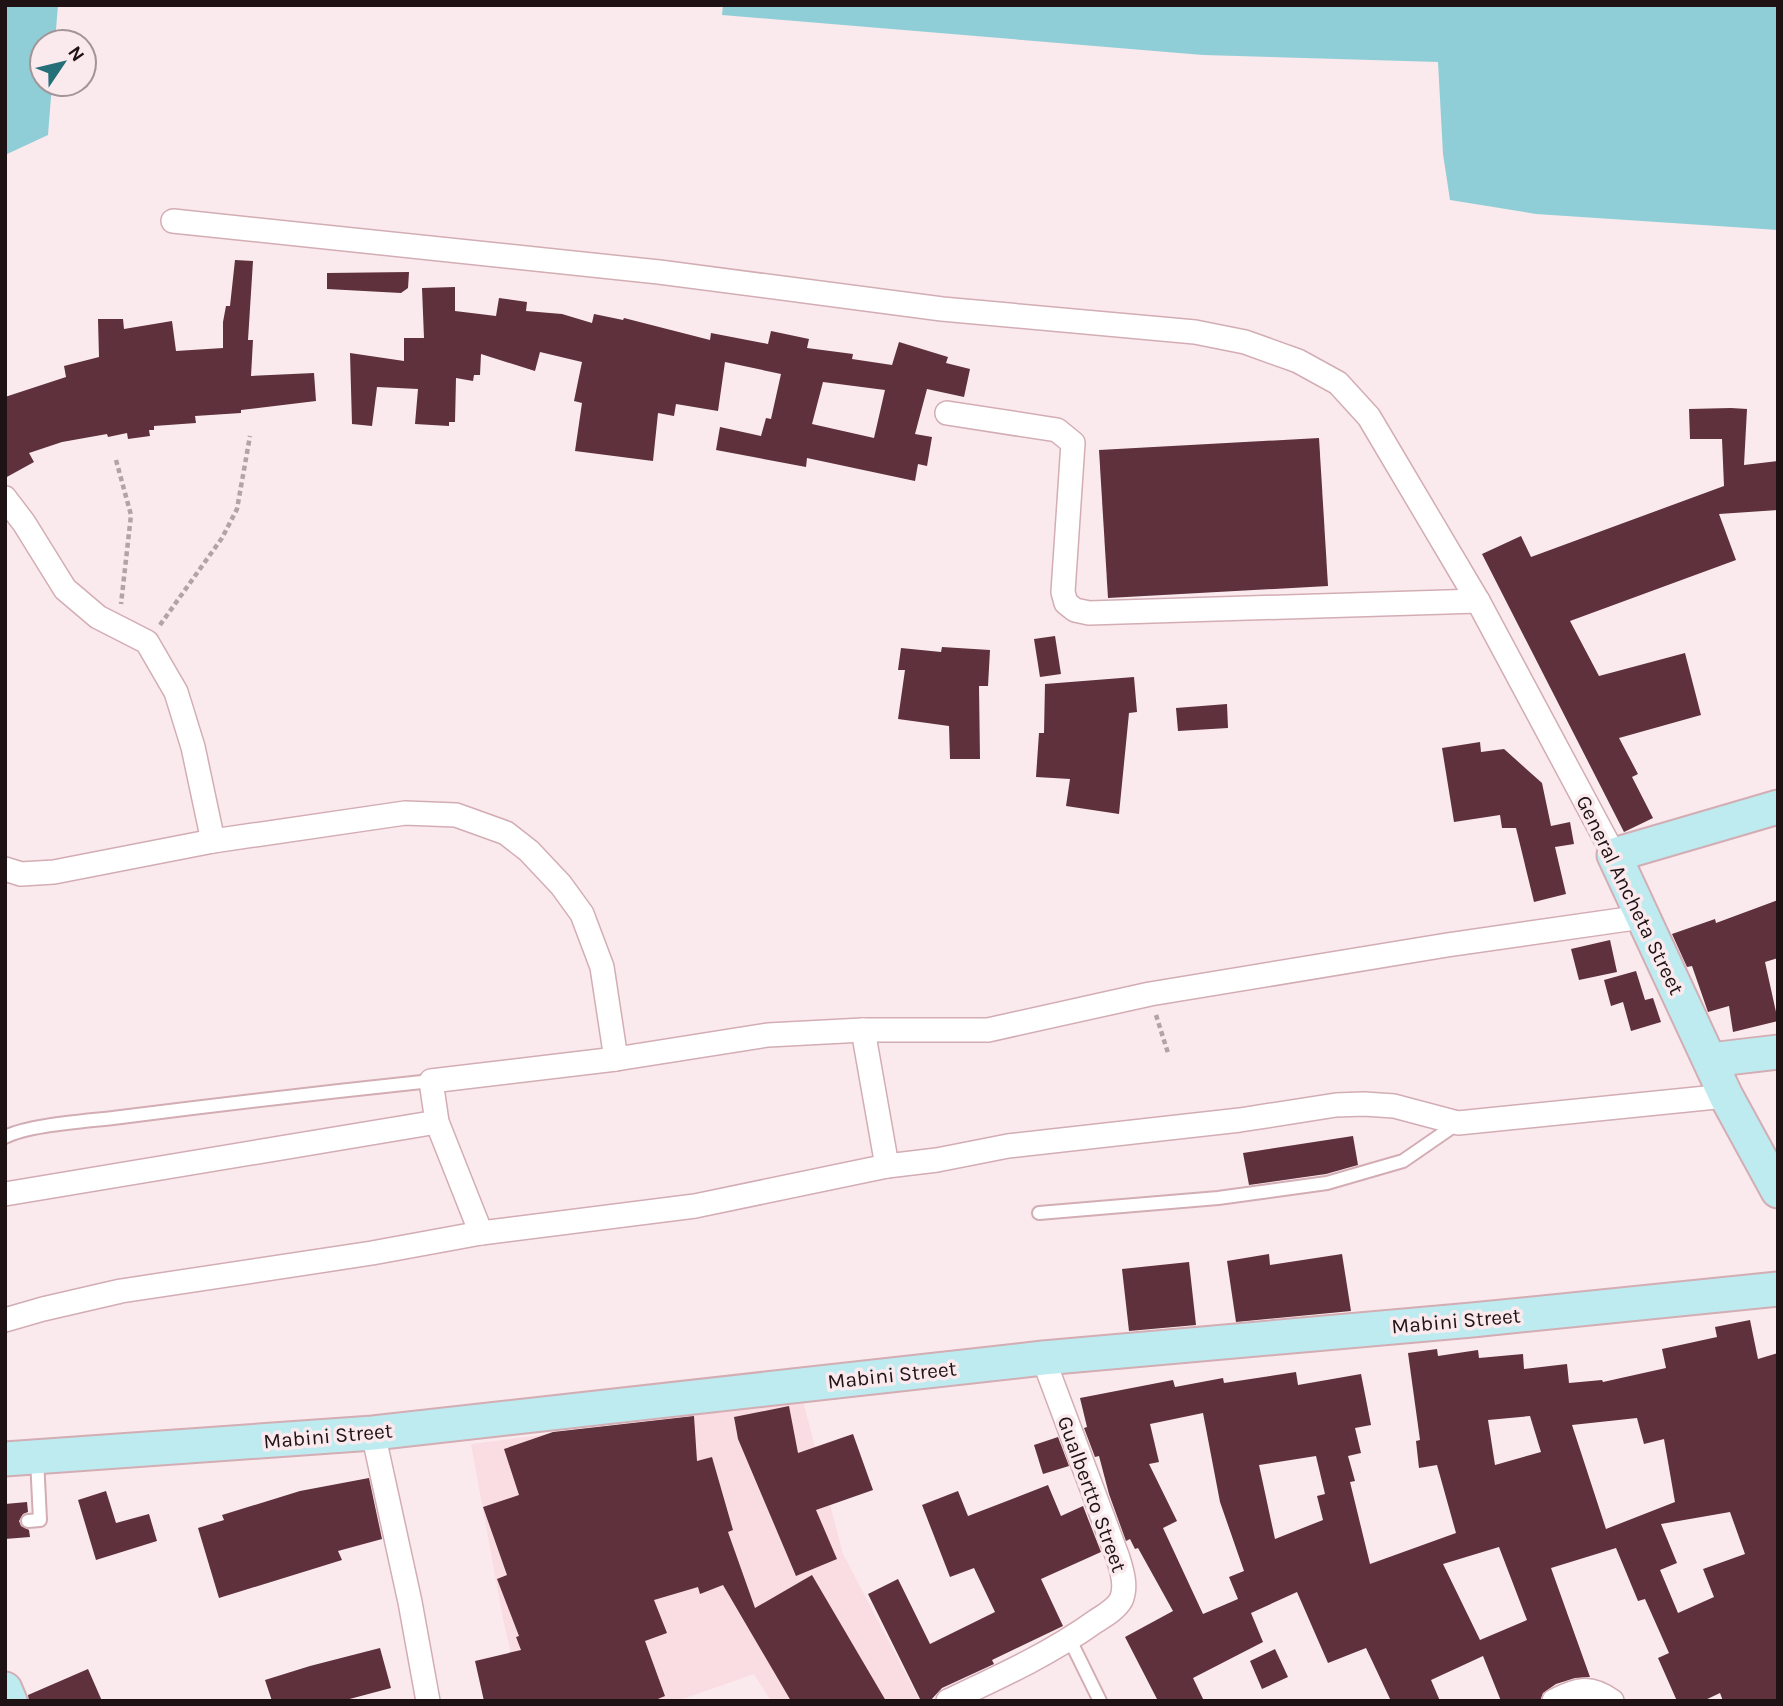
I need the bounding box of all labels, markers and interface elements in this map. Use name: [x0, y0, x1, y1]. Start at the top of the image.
north arrow: [28, 28, 98, 98]
text: N: [63, 42, 89, 66]
street label: General Ancheta Street: [1571, 791, 1689, 999]
street label: Mabini Street: [1390, 1303, 1522, 1339]
street label: Mabini Street: [826, 1356, 958, 1394]
street label: Gualbertto Street: [1053, 1413, 1131, 1575]
street label: Mabini Street: [262, 1418, 394, 1454]

